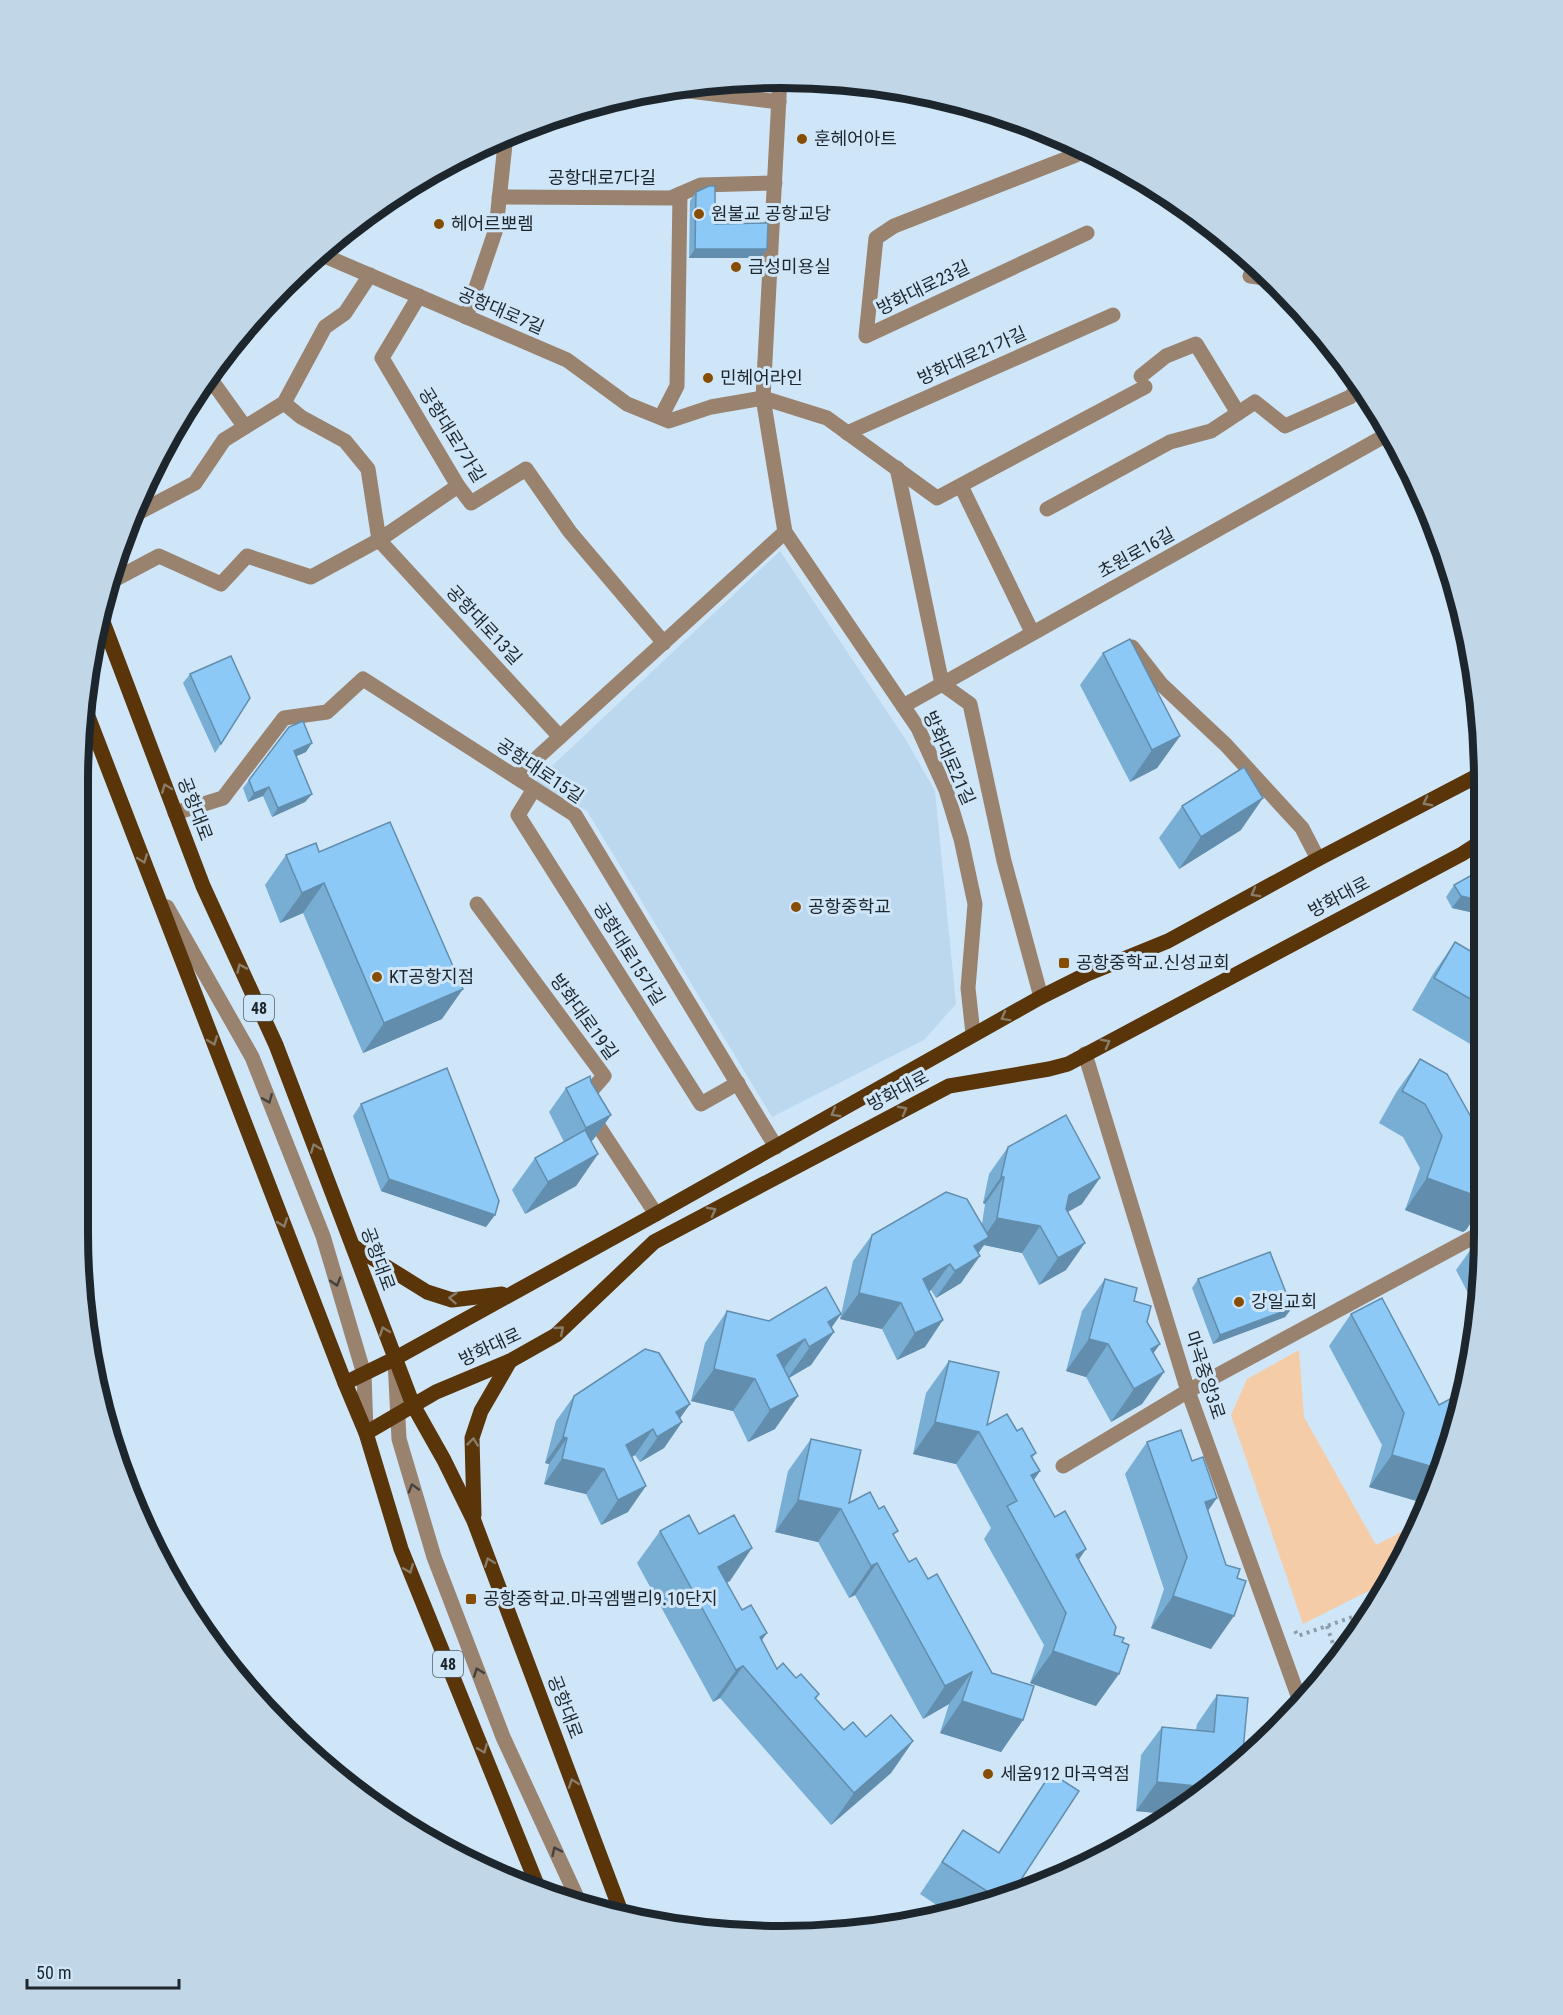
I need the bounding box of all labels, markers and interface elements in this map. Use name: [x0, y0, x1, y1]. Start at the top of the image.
place label: 훈헤어아트: [814, 128, 897, 149]
marker: 훈헤어아트: [795, 132, 809, 146]
street label: 공항대로7다길: [548, 167, 656, 188]
place label: 원불교 공항교당: [711, 203, 831, 224]
marker: 원불교 공항교당: [692, 207, 706, 221]
place label: 헤어르뽀렘: [451, 213, 534, 234]
marker: 헤어르뽀렘: [432, 217, 446, 231]
place label: 금성미용실: [748, 256, 831, 277]
street label: 방화대로23길: [873, 256, 973, 319]
marker: 금성미용실: [729, 260, 743, 274]
street label: 공항대로7길: [455, 283, 547, 338]
street label: 방화대로21가길: [914, 322, 1030, 389]
place label: 민헤어라인: [720, 367, 803, 388]
marker: 민헤어라인: [701, 371, 715, 385]
street label: 공항대로7가길: [415, 383, 490, 486]
street label: 초원로16길: [1094, 523, 1178, 582]
street label: 공항대로13길: [442, 581, 526, 669]
street label: 방화대로21길: [919, 708, 980, 808]
street label: 공항대로15길: [493, 734, 588, 807]
street label: 공항대로: [174, 774, 217, 844]
one-way arrow: [161, 783, 173, 794]
one-way arrow: [1423, 795, 1433, 806]
one-way arrow: [136, 853, 148, 864]
street label: 방화대로: [1305, 872, 1373, 921]
one-way arrow: [1251, 886, 1261, 897]
place label: 공항중학교: [808, 896, 891, 917]
street label: 공항대로15가길: [589, 899, 669, 1009]
marker: 공항중학교: [789, 900, 803, 914]
place label: 공항중학교.신성교회: [1076, 952, 1230, 973]
marker: 공항중학교.신성교회: [1057, 956, 1071, 970]
one-way arrow: [236, 964, 248, 975]
place label: KT공항지점: [389, 966, 474, 987]
marker: KT공항지점: [370, 970, 384, 984]
street label: 방화대로19길: [546, 970, 622, 1064]
road number: 48: [244, 995, 274, 1021]
one-way arrow: [1001, 1010, 1011, 1021]
one-way arrow: [206, 1035, 219, 1046]
one-way arrow: [1099, 1039, 1110, 1050]
street label: 방화대로: [864, 1066, 932, 1115]
one-way arrow: [261, 1093, 273, 1104]
one-way arrow: [831, 1105, 842, 1117]
one-way arrow: [897, 1106, 907, 1117]
one-way arrow: [310, 1143, 323, 1154]
one-way arrow: [706, 1207, 716, 1218]
one-way arrow: [276, 1217, 289, 1228]
street label: 공항대로: [357, 1224, 400, 1294]
one-way arrow: [329, 1276, 341, 1287]
place label: 강일교회: [1251, 1291, 1317, 1312]
one-way arrow: [448, 1292, 458, 1305]
marker: 강일교회: [1232, 1295, 1246, 1309]
street label: 방화대로: [455, 1323, 524, 1370]
one-way arrow: [379, 1326, 392, 1336]
one-way arrow: [553, 1327, 564, 1338]
street label: 마곡중앙3로: [1181, 1328, 1230, 1422]
one-way arrow: [466, 1437, 479, 1446]
one-way arrow: [408, 1483, 421, 1493]
one-way arrow: [484, 1557, 497, 1567]
one-way arrow: [402, 1563, 414, 1574]
place label: 공항중학교.마곡엠밸리9.10단지: [483, 1588, 718, 1609]
marker: 공항중학교.마곡엠밸리9.10단지: [464, 1592, 478, 1606]
road number: 48: [433, 1651, 463, 1677]
one-way arrow: [473, 1667, 485, 1678]
street label: 공항대로: [544, 1672, 587, 1742]
one-way arrow: [476, 1743, 488, 1754]
place label: 세움912 마곡역점: [1000, 1763, 1130, 1784]
marker: 세움912 마곡역점: [981, 1767, 995, 1781]
one-way arrow: [567, 1779, 580, 1789]
one-way arrow: [551, 1846, 563, 1857]
scale bar: [27, 1952, 178, 1990]
text: 50 m: [36, 1962, 71, 1983]

